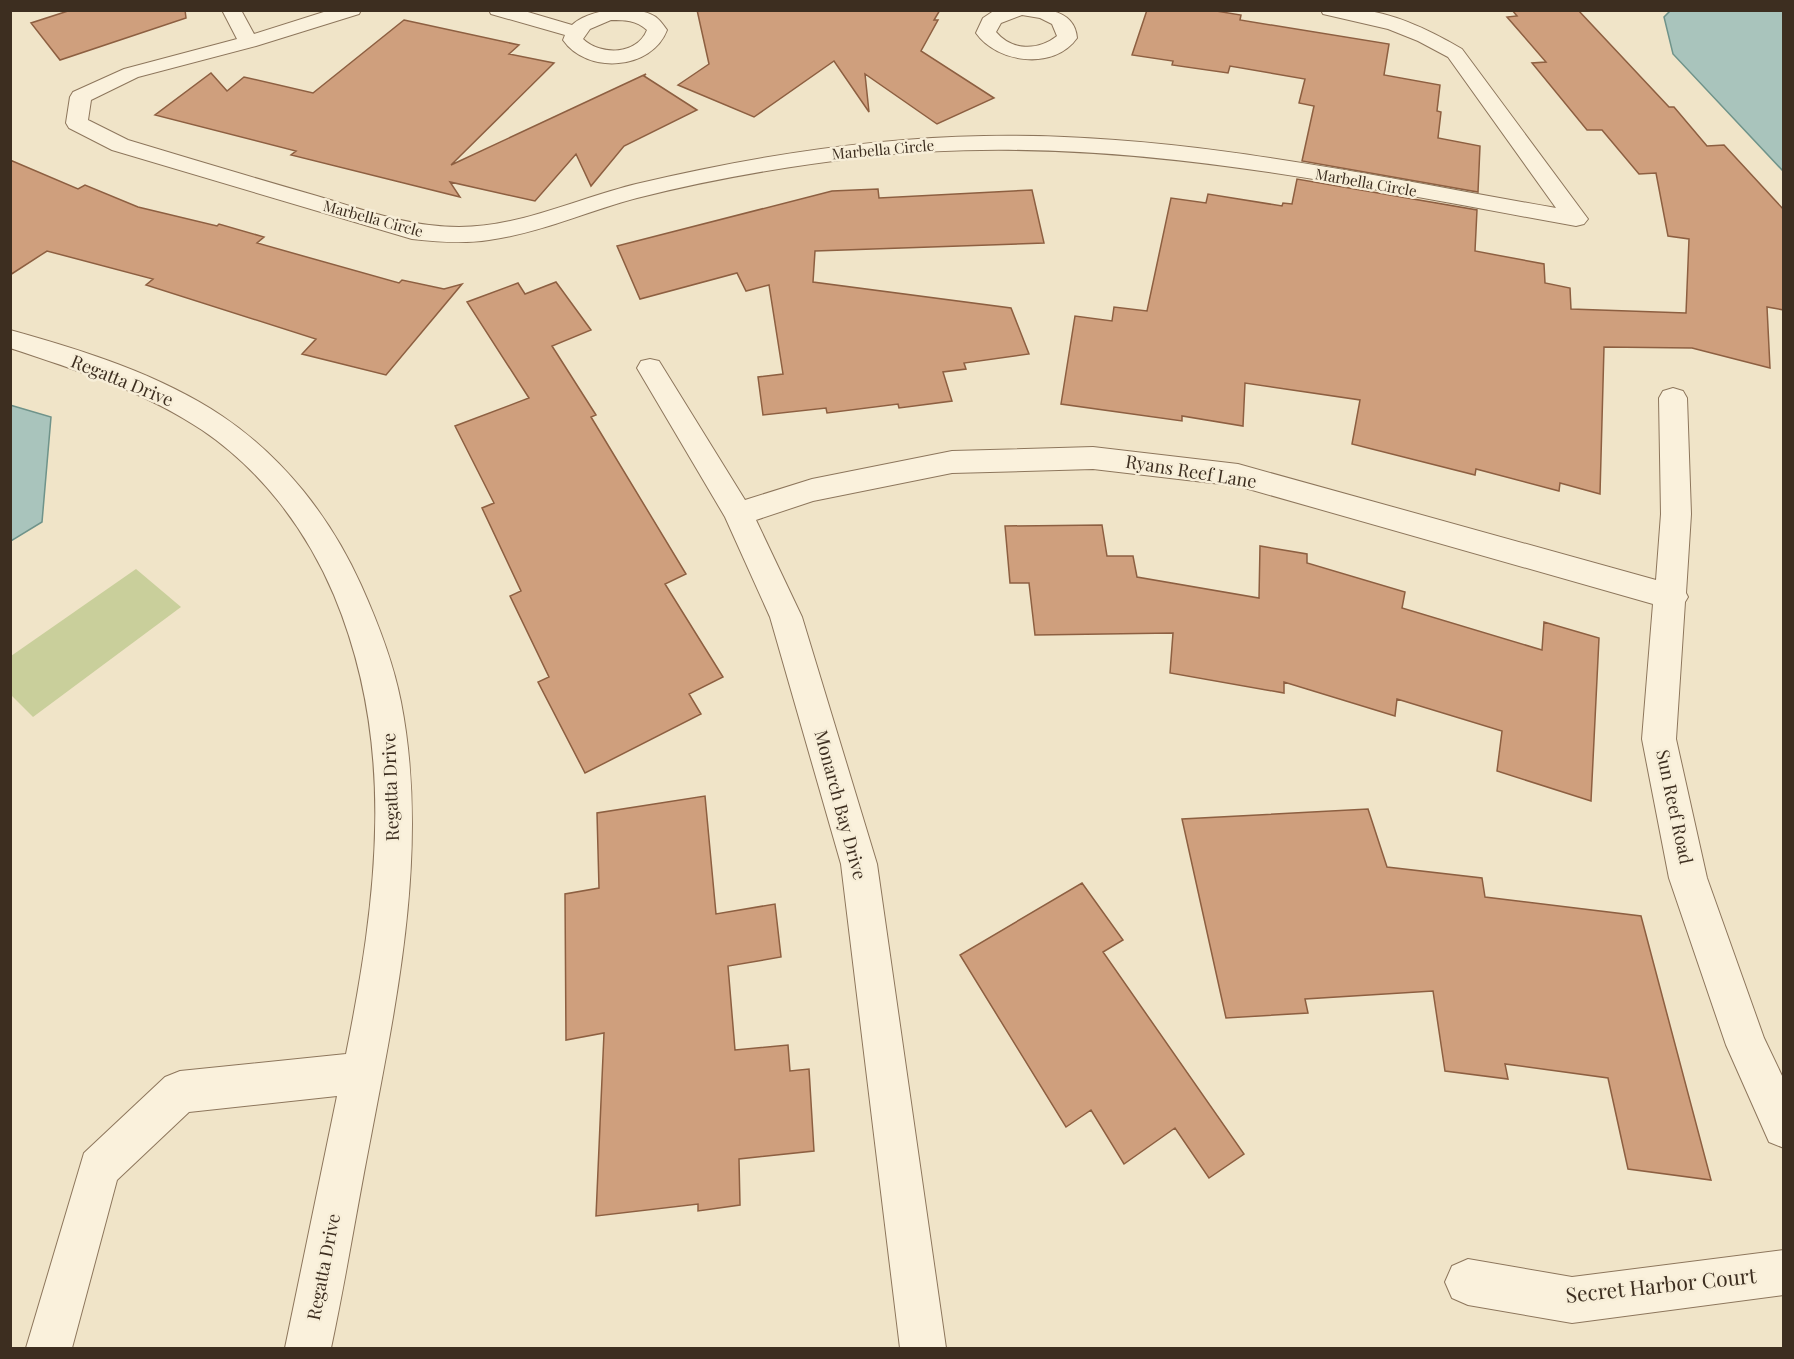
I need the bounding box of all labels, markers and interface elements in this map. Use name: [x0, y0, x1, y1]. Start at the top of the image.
street label: Marbella Circle: [831, 135, 935, 163]
street label: Marbella Circle: [1314, 163, 1418, 201]
street label: Marbella Circle: [321, 195, 425, 241]
street label: Regatta Drive: [68, 349, 177, 411]
street label: Ryans Reef Lane: [1124, 449, 1258, 493]
street label: Monarch Bay Drive: [809, 727, 872, 882]
street label: Regatta Drive: [376, 732, 404, 842]
street label: Sun Reef Road: [1651, 747, 1699, 867]
street label: Regatta Drive: [301, 1211, 345, 1322]
street label: Secret Harbor Court: [1564, 1260, 1758, 1308]

